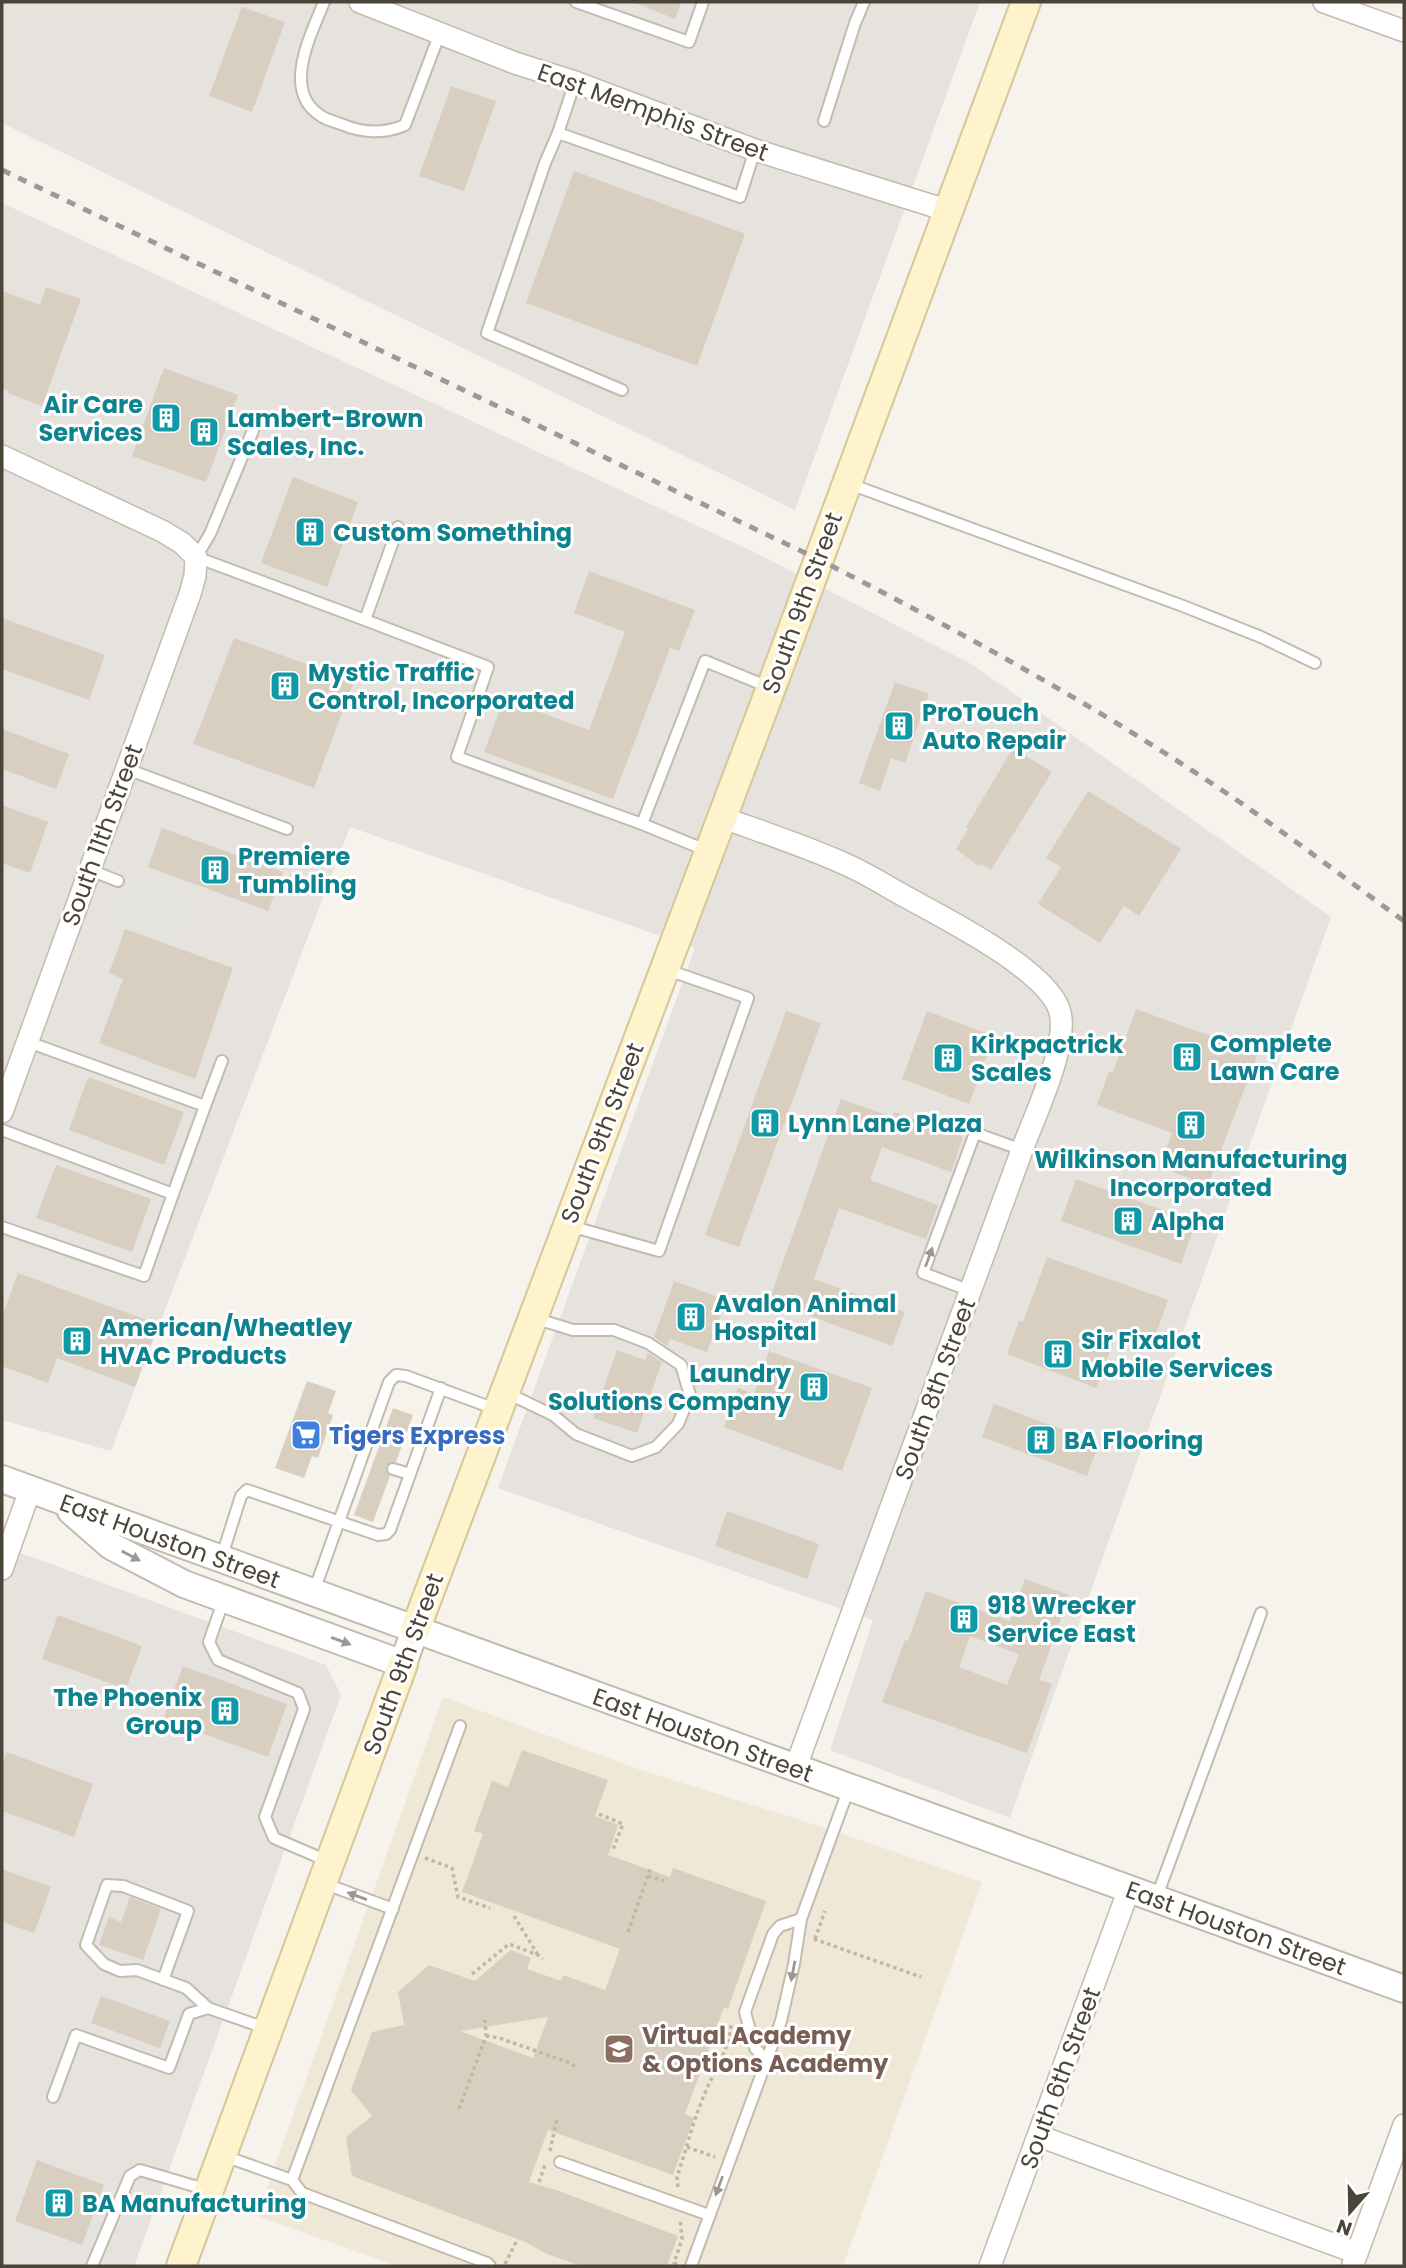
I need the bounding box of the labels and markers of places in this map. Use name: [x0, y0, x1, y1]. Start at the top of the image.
place label: Air Care Services: [38, 388, 143, 449]
building icon: Air Care Services: [149, 401, 183, 435]
place label: Lambert-Brown Scales, Inc.: [227, 402, 424, 463]
building icon: Lambert-Brown Scales, Inc.: [187, 415, 221, 449]
building icon: Custom Something: [293, 515, 327, 549]
place label: Custom Something: [333, 516, 572, 549]
place label: Mystic Traffic Control, Incorporated: [308, 656, 574, 717]
building icon: Mystic Traffic Control, Incorporated: [268, 669, 302, 703]
place label: ProTouch Auto Repair: [922, 696, 1066, 757]
building icon: ProTouch Auto Repair: [882, 709, 916, 743]
place label: Premiere Tumbling: [238, 840, 357, 901]
building icon: Premiere Tumbling: [198, 853, 232, 887]
place label: Complete Lawn Care: [1210, 1027, 1340, 1088]
place label: Kirkpactrick Scales: [971, 1028, 1124, 1089]
building icon: Complete Lawn Care: [1170, 1040, 1204, 1074]
building icon: Kirkpactrick Scales: [931, 1041, 965, 1075]
building icon: Lynn Lane Plaza: [748, 1106, 782, 1140]
place label: Lynn Lane Plaza: [788, 1107, 982, 1140]
building icon: Wilkinson Manufacturing Incorporated: [1174, 1108, 1208, 1142]
place label: Wilkinson Manufacturing Incorporated: [1034, 1143, 1348, 1204]
building icon: Alpha: [1111, 1204, 1145, 1238]
place label: Alpha: [1151, 1205, 1225, 1238]
place label: Avalon Animal Hospital: [714, 1287, 896, 1348]
building icon: Avalon Animal Hospital: [674, 1300, 708, 1334]
place label: American/Wheatley HVAC Products: [100, 1311, 353, 1372]
building icon: American/Wheatley HVAC Products: [60, 1324, 94, 1358]
place label: Sir Fixalot Mobile Services: [1081, 1324, 1273, 1385]
building icon: Sir Fixalot Mobile Services: [1041, 1337, 1075, 1371]
place label: Laundry Solutions Company: [548, 1357, 792, 1418]
building icon: Laundry Solutions Company: [797, 1370, 831, 1404]
supermarket icon: Tigers Express: [289, 1418, 323, 1452]
place label: Tigers Express: [329, 1419, 505, 1452]
building icon: BA Flooring: [1024, 1423, 1058, 1457]
place label: BA Flooring: [1064, 1424, 1203, 1457]
place label: 918 Wrecker Service East: [987, 1589, 1136, 1650]
building icon: 918 Wrecker Service East: [947, 1602, 981, 1636]
place label: The Phoenix Group: [53, 1681, 203, 1742]
building icon: The Phoenix Group: [208, 1694, 242, 1728]
place label: Virtual Academy & Options Academy: [642, 2019, 889, 2080]
school or university icon: Virtual Academy & Options Academy: [602, 2032, 636, 2066]
building icon: BA Manufacturing: [42, 2186, 76, 2220]
place label: BA Manufacturing: [82, 2187, 306, 2220]

